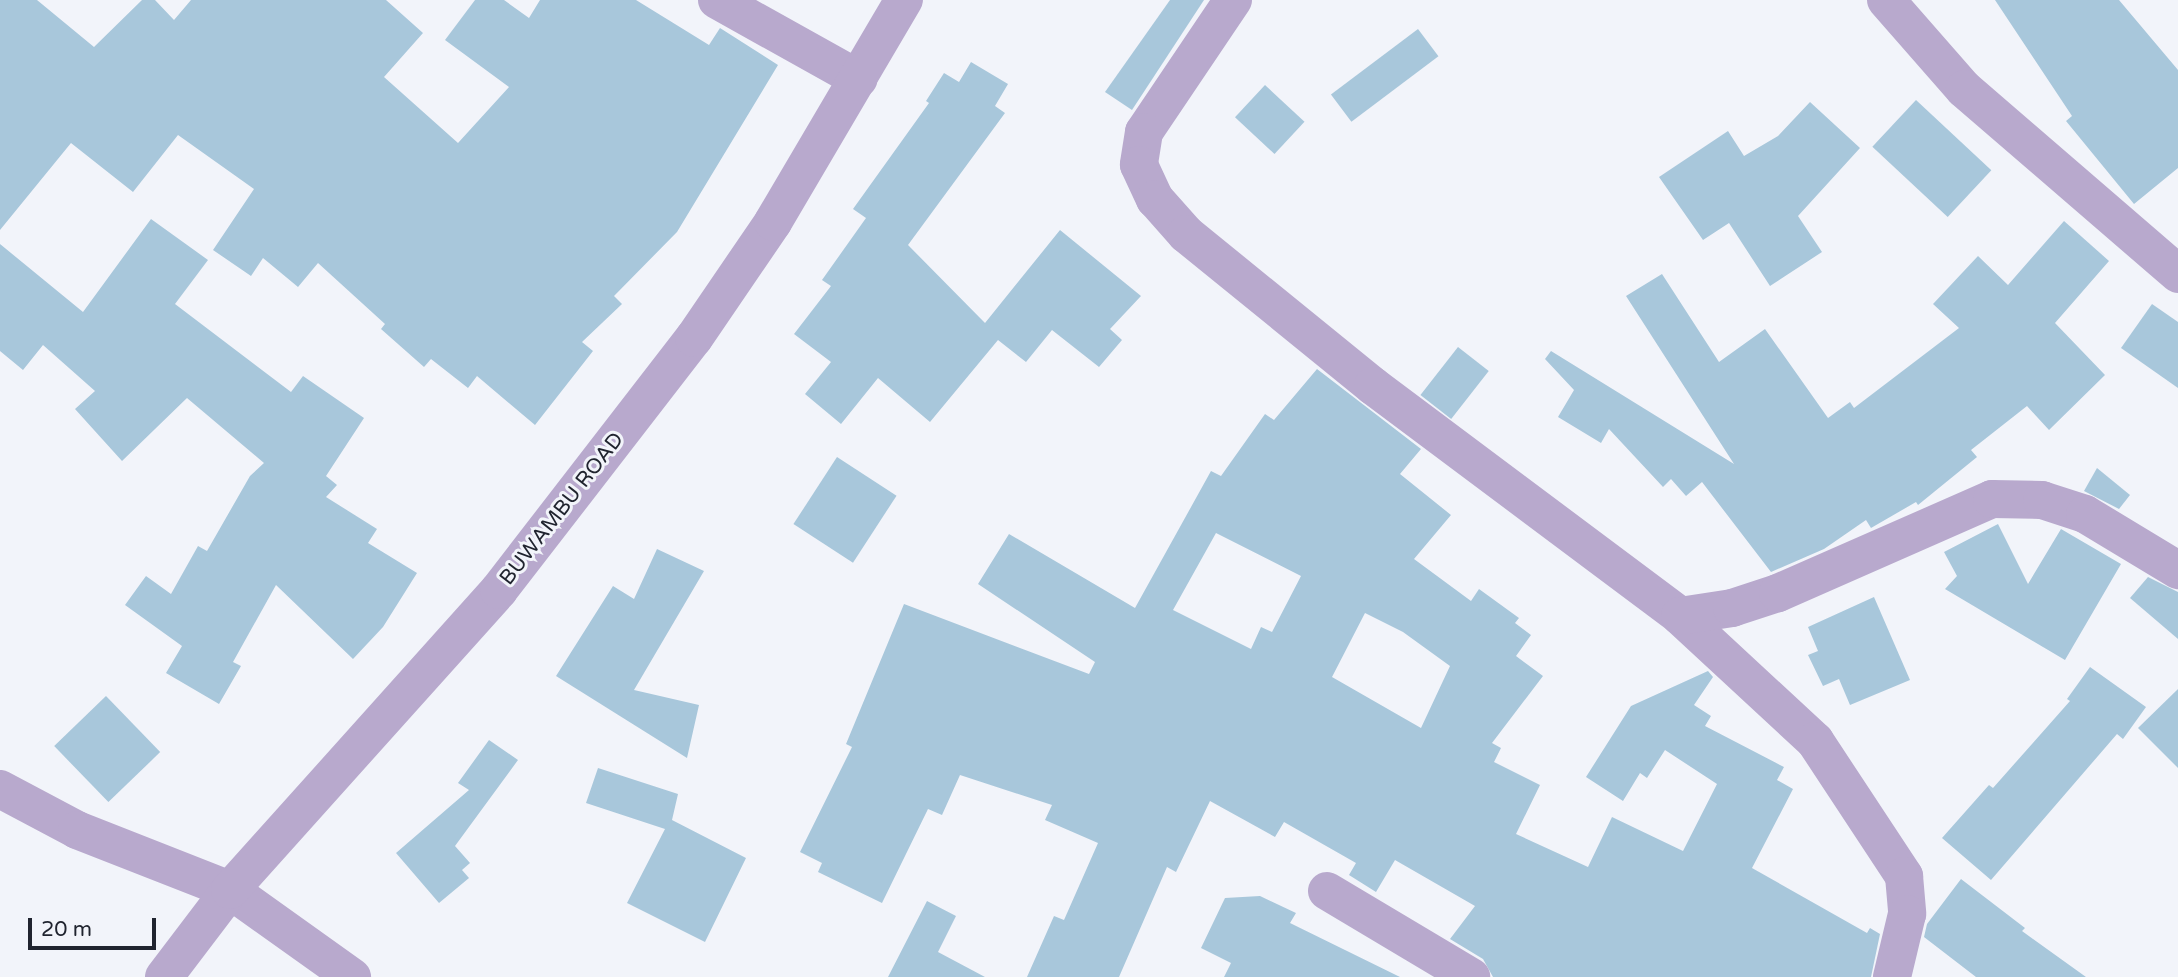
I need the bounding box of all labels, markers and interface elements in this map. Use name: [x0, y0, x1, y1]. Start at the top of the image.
street label: BUWAMBU ROAD: [495, 428, 629, 590]
scale bar: [32, 904, 159, 948]
text: 20 m: [41, 917, 92, 942]

